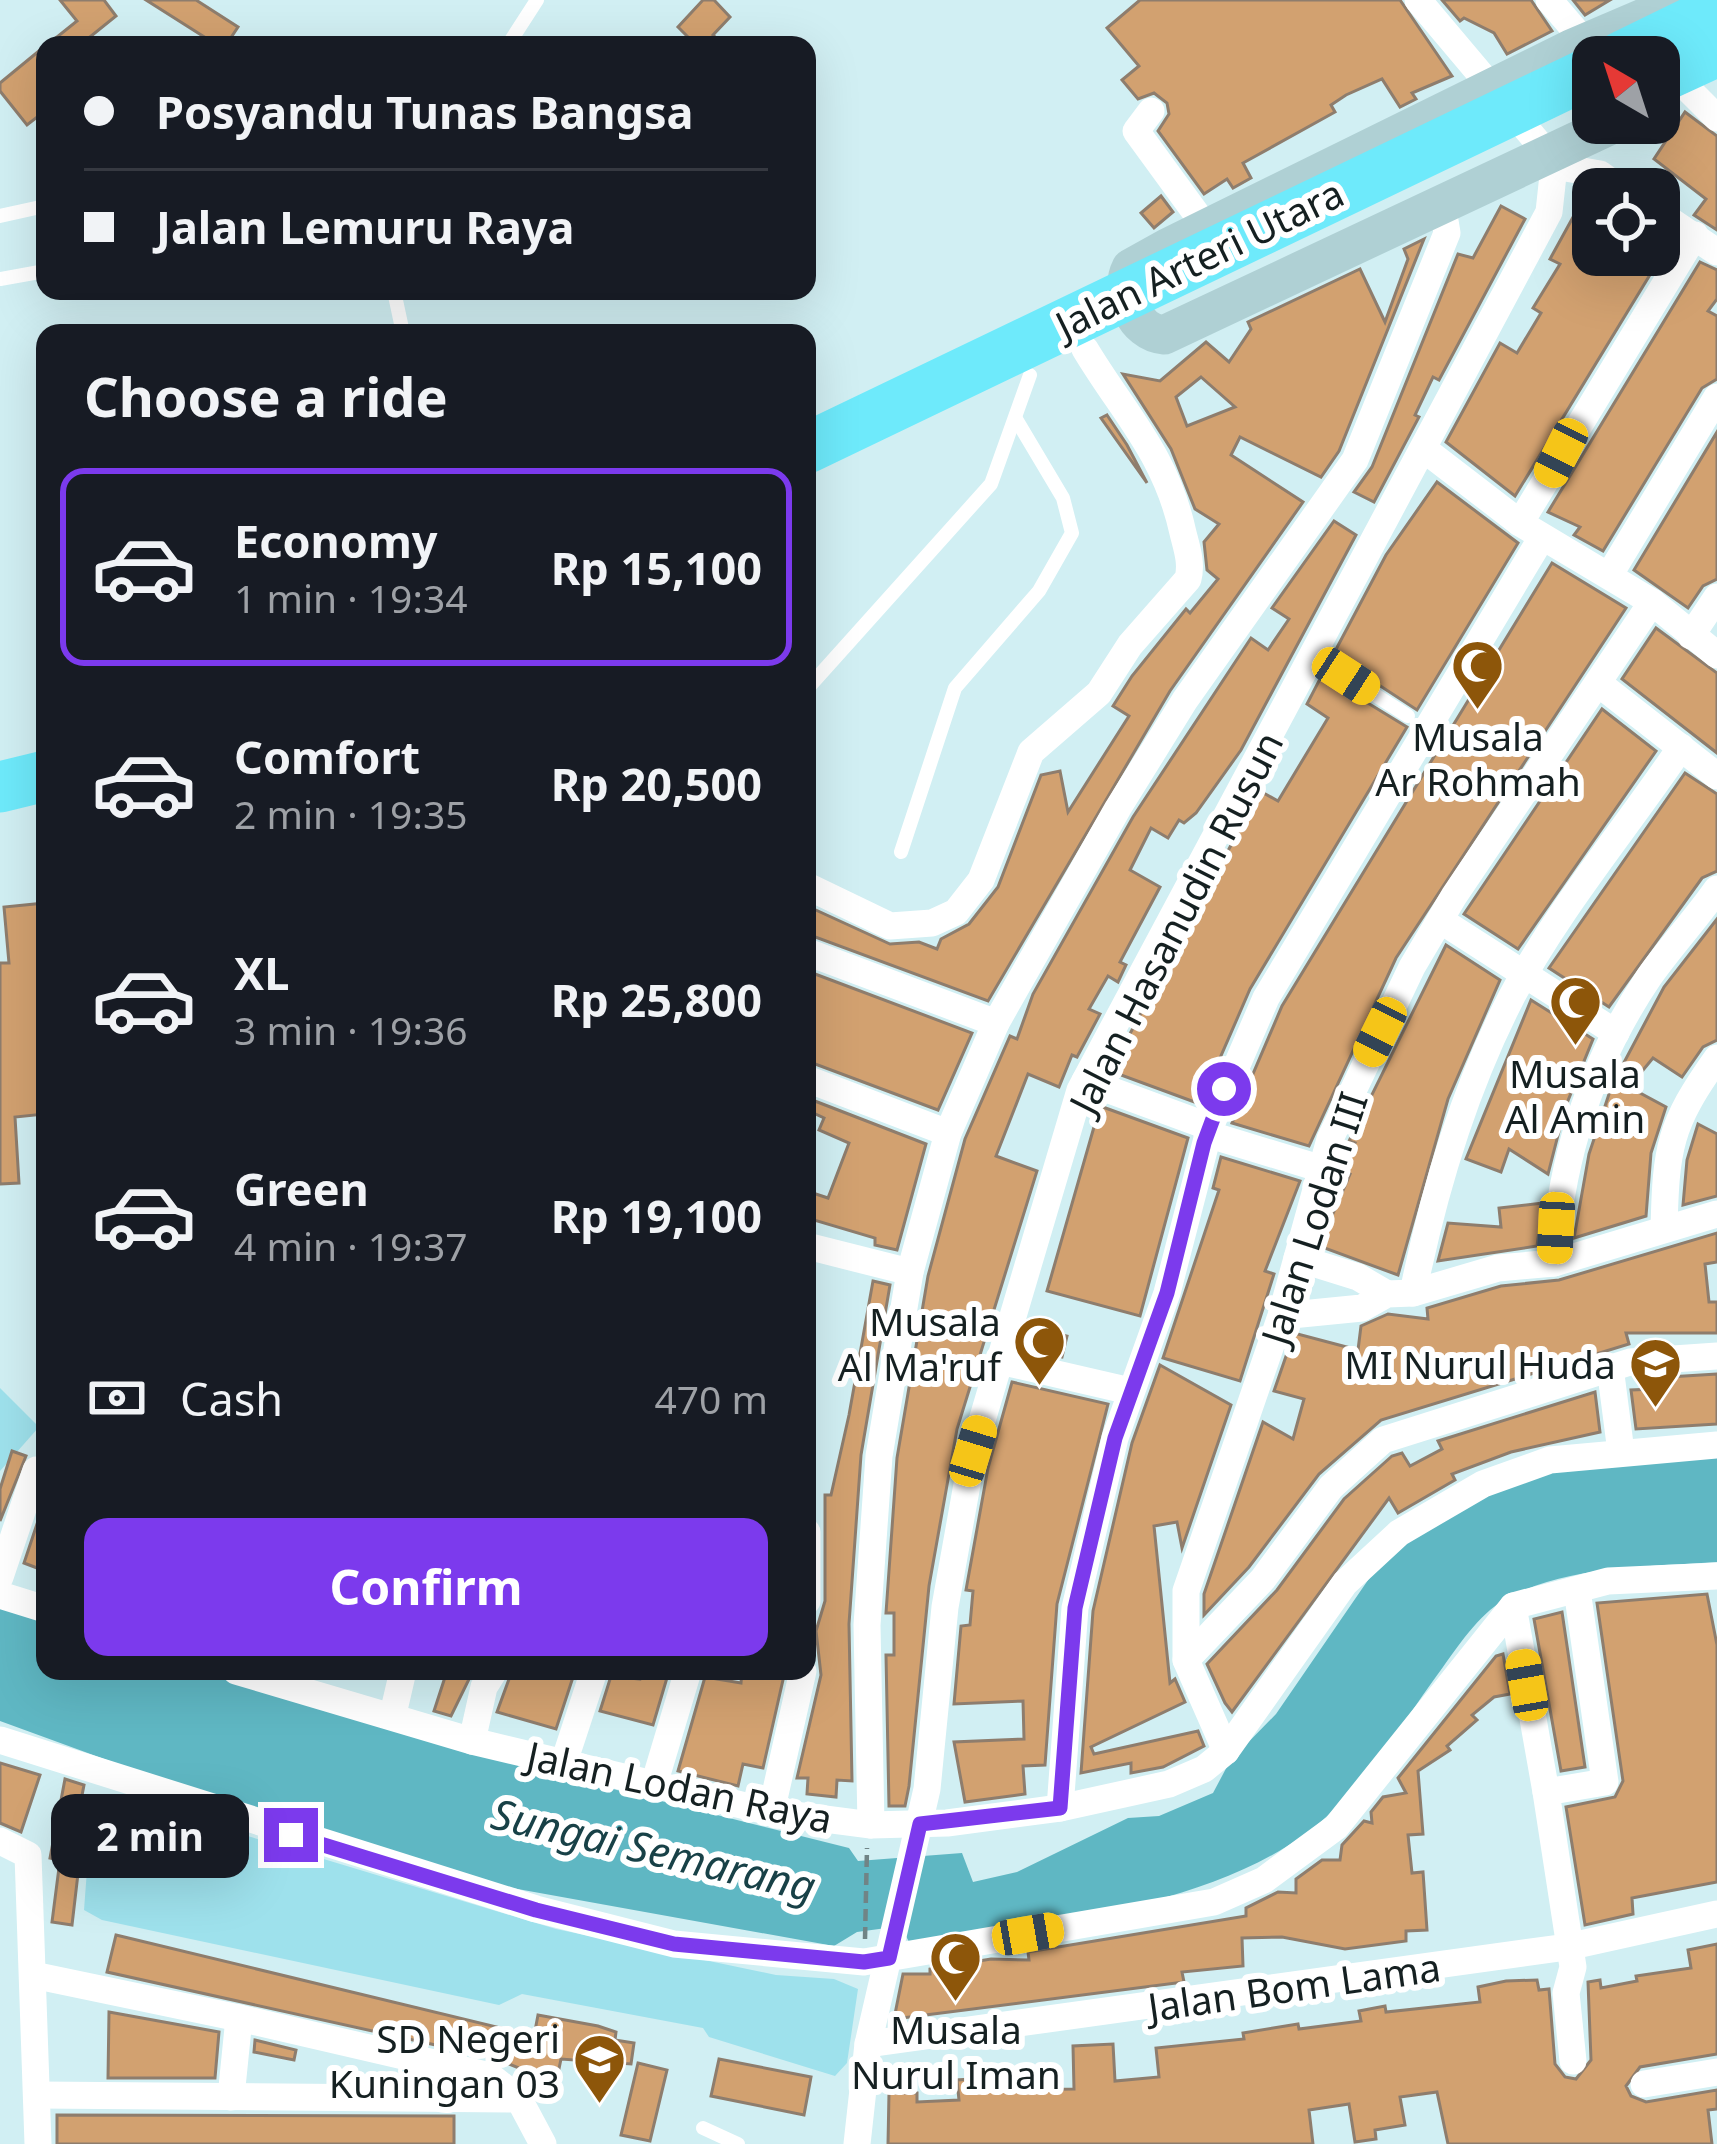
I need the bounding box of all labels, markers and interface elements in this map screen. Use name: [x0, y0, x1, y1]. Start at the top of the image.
north arrow: [1572, 36, 1680, 144]
map controls: [1572, 36, 1680, 276]
text: Posyandu Tunas Bangsa: [156, 81, 694, 142]
street label: Jalan Arteri Utara: [1043, 165, 1352, 352]
button: locate: [1572, 168, 1680, 276]
text: Jalan Lemuru Raya: [156, 196, 575, 257]
text: Choose a ride: [84, 359, 448, 433]
car: [1529, 413, 1593, 493]
text: Economy: [234, 510, 438, 571]
icon: car: [90, 513, 198, 621]
text: Rp 15,100: [551, 537, 762, 598]
text: 1 min · 19:34: [234, 571, 468, 624]
mosque icon: Musala Ar Rohmah: [1450, 637, 1506, 711]
car: [1306, 641, 1386, 711]
place label: Musala Ar Rohmah: [1375, 709, 1581, 807]
street label: Jalan Hasanudin Rusun: [1054, 722, 1294, 1126]
text: Comfort: [234, 726, 420, 787]
icon: car: [90, 729, 198, 837]
text: Rp 20,500: [551, 753, 762, 814]
text: 2 min · 19:35: [234, 787, 468, 840]
text: XL: [234, 942, 289, 1003]
icon: car: [90, 945, 198, 1053]
text: Rp 25,800: [551, 969, 762, 1030]
mosque icon: Musala Al Amin: [1547, 974, 1603, 1048]
car: [1348, 992, 1412, 1072]
text: 3 min · 19:36: [234, 1003, 468, 1056]
place label: Musala Al Amin: [1505, 1046, 1645, 1144]
route start: [1197, 1062, 1251, 1116]
street label: Jalan Lodan III: [1246, 1085, 1379, 1355]
text: Green: [234, 1158, 369, 1219]
icon: car: [90, 1161, 198, 1269]
text: Rp 19,100: [551, 1185, 762, 1246]
car: [1536, 1191, 1576, 1265]
text: 4 min · 19:37: [234, 1219, 468, 1272]
place label: Musala Al Ma'ruf: [838, 1294, 1004, 1392]
mosque icon: Musala Al Ma'ruf: [1012, 1314, 1068, 1388]
school or university icon: MI Nurul Huda: [1627, 1335, 1683, 1409]
place label: MI Nurul Huda: [1344, 1337, 1616, 1390]
icon: cash: [84, 1365, 150, 1431]
text: Cash: [180, 1368, 283, 1429]
text: 470 m: [654, 1372, 768, 1425]
car: [945, 1411, 1001, 1491]
button: Confirm: [84, 1518, 768, 1656]
car: [1503, 1646, 1551, 1724]
street label: Jalan Lodan Raya: [519, 1727, 837, 1844]
water label: Sungai Semarang: [486, 1784, 822, 1914]
callout: 2 min: [51, 1793, 249, 1877]
route end: [264, 1808, 318, 1862]
text: 2 min: [96, 1809, 204, 1862]
car: [989, 1910, 1067, 1958]
mosque icon: Musala Nurul Iman: [928, 1930, 984, 2004]
street label: Jalan Bom Lama: [1140, 1939, 1444, 2033]
place label: Musala Nurul Iman: [851, 2002, 1061, 2100]
place label: SD Negeri Kuningan 03: [329, 2011, 560, 2109]
school or university icon: SD Negeri Kuningan 03: [571, 2031, 627, 2105]

